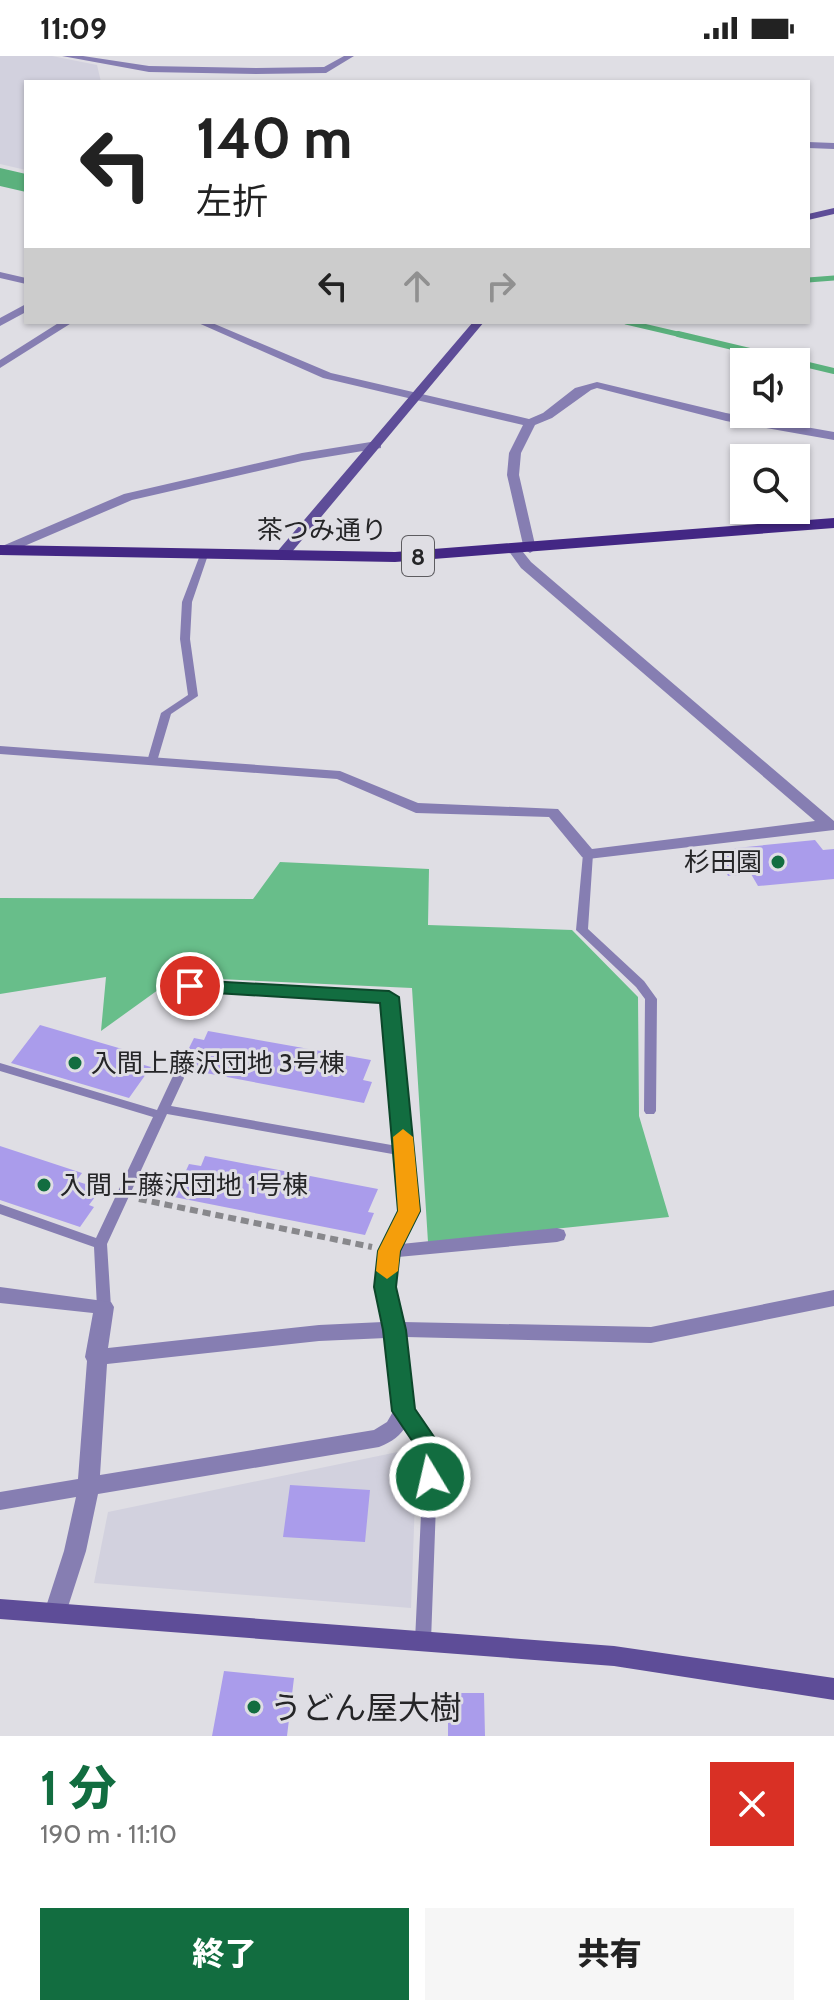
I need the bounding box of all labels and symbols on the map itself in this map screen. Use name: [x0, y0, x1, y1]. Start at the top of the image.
street label: 茶つみ通り: [257, 514, 387, 546]
road number: 8: [402, 536, 434, 576]
place label: 杉田園: [684, 846, 762, 878]
marker: 杉田園: [769, 853, 787, 871]
pin: [156, 952, 224, 1020]
place label: 入間上藤沢団地 3号棟: [91, 1047, 345, 1079]
marker: 入間上藤沢団地 3号棟: [66, 1054, 84, 1072]
place label: 入間上藤沢団地 1号棟: [60, 1169, 308, 1201]
marker: 入間上藤沢団地 1号棟: [35, 1176, 53, 1194]
position arrow: [388, 1435, 472, 1519]
place label: うどん屋大樹: [270, 1688, 462, 1727]
marker: うどん屋大樹: [245, 1698, 263, 1716]

